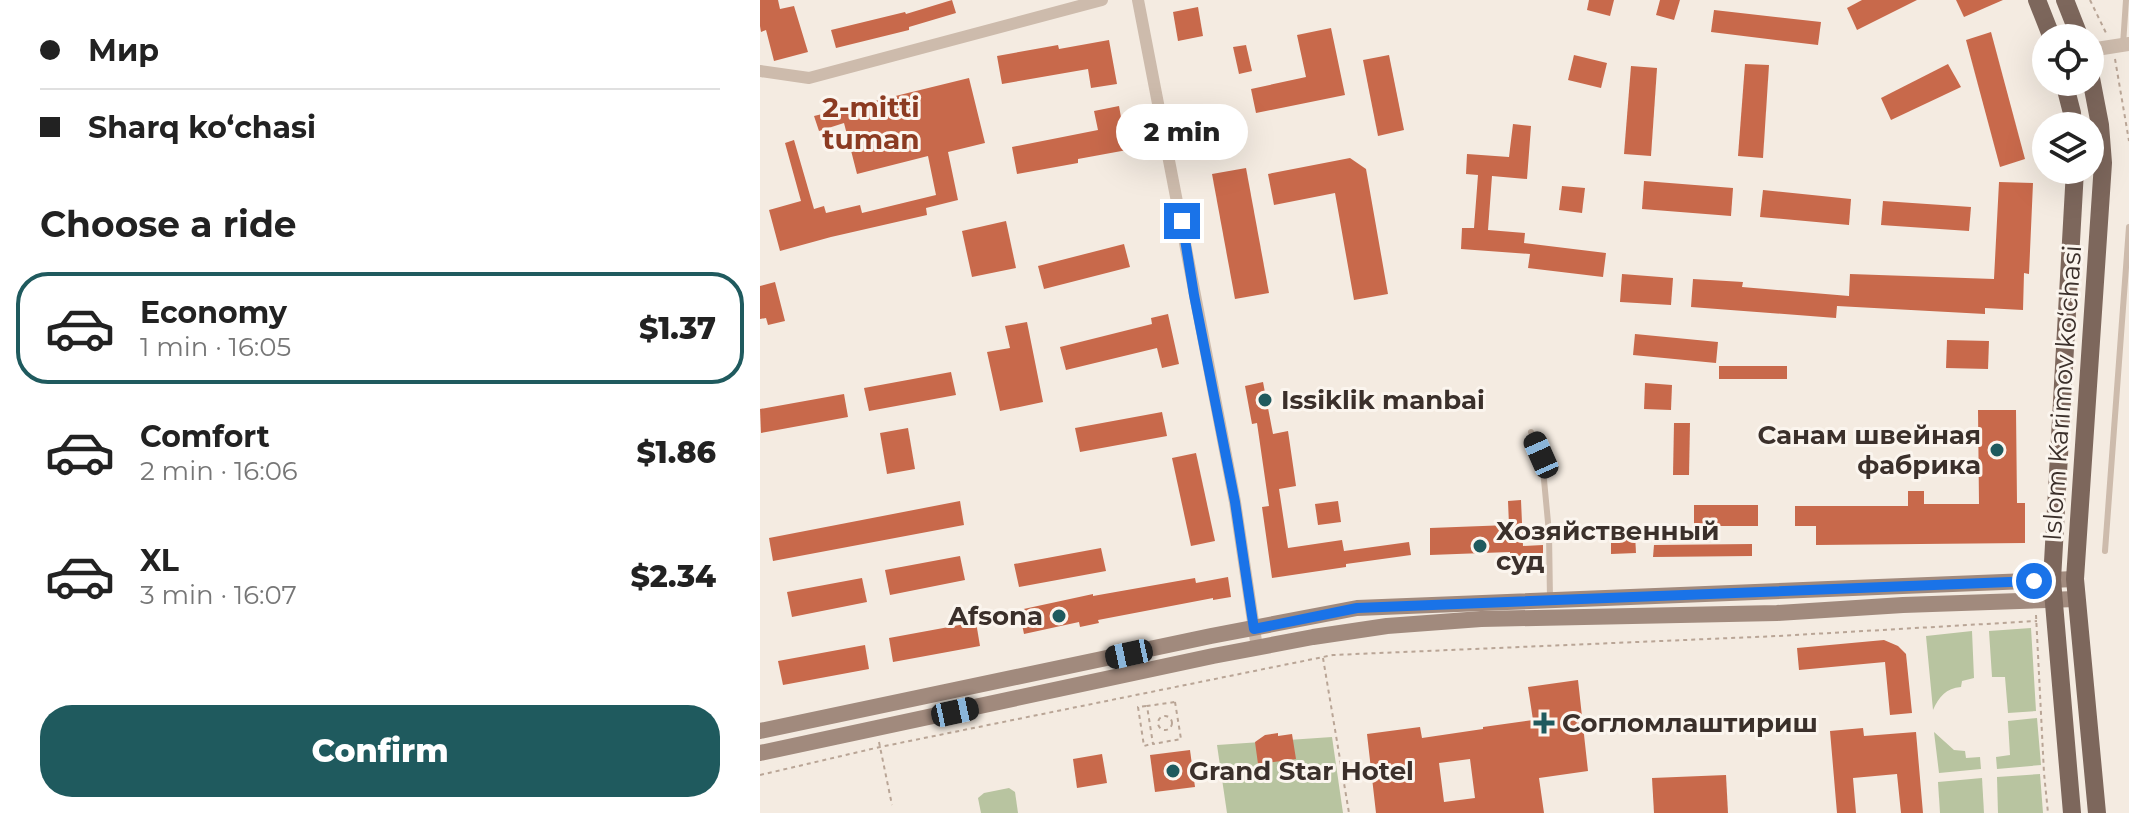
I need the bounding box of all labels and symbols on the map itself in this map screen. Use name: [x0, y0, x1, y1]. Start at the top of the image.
district label: 2-mitti tuman: [822, 90, 920, 156]
callout: 2 min: [1116, 105, 1248, 161]
route end: [1164, 203, 1200, 239]
street label: Islom Karimov ko‘chasi: [2036, 244, 2088, 542]
place label: Issiklik manbai: [1281, 384, 1485, 416]
marker: Issiklik manbai: [1256, 391, 1274, 409]
place label: Санам швейная фабрика: [1758, 419, 1981, 481]
car: [1520, 428, 1562, 482]
marker: Санам швейная фабрика: [1988, 441, 2006, 459]
place label: Хозяйственный суд: [1496, 515, 1719, 577]
marker: Хозяйственный суд: [1471, 537, 1489, 555]
route start: [2016, 563, 2052, 599]
place label: Afsona: [947, 600, 1043, 632]
marker: Afsona: [1050, 607, 1068, 625]
car: [1103, 637, 1155, 671]
car: [929, 695, 981, 729]
place label: Согломлаштириш: [1562, 707, 1818, 739]
marker: Согломлаштириш: [1533, 712, 1555, 734]
place label: Grand Star Hotel: [1189, 755, 1414, 787]
marker: Grand Star Hotel: [1164, 762, 1182, 780]

